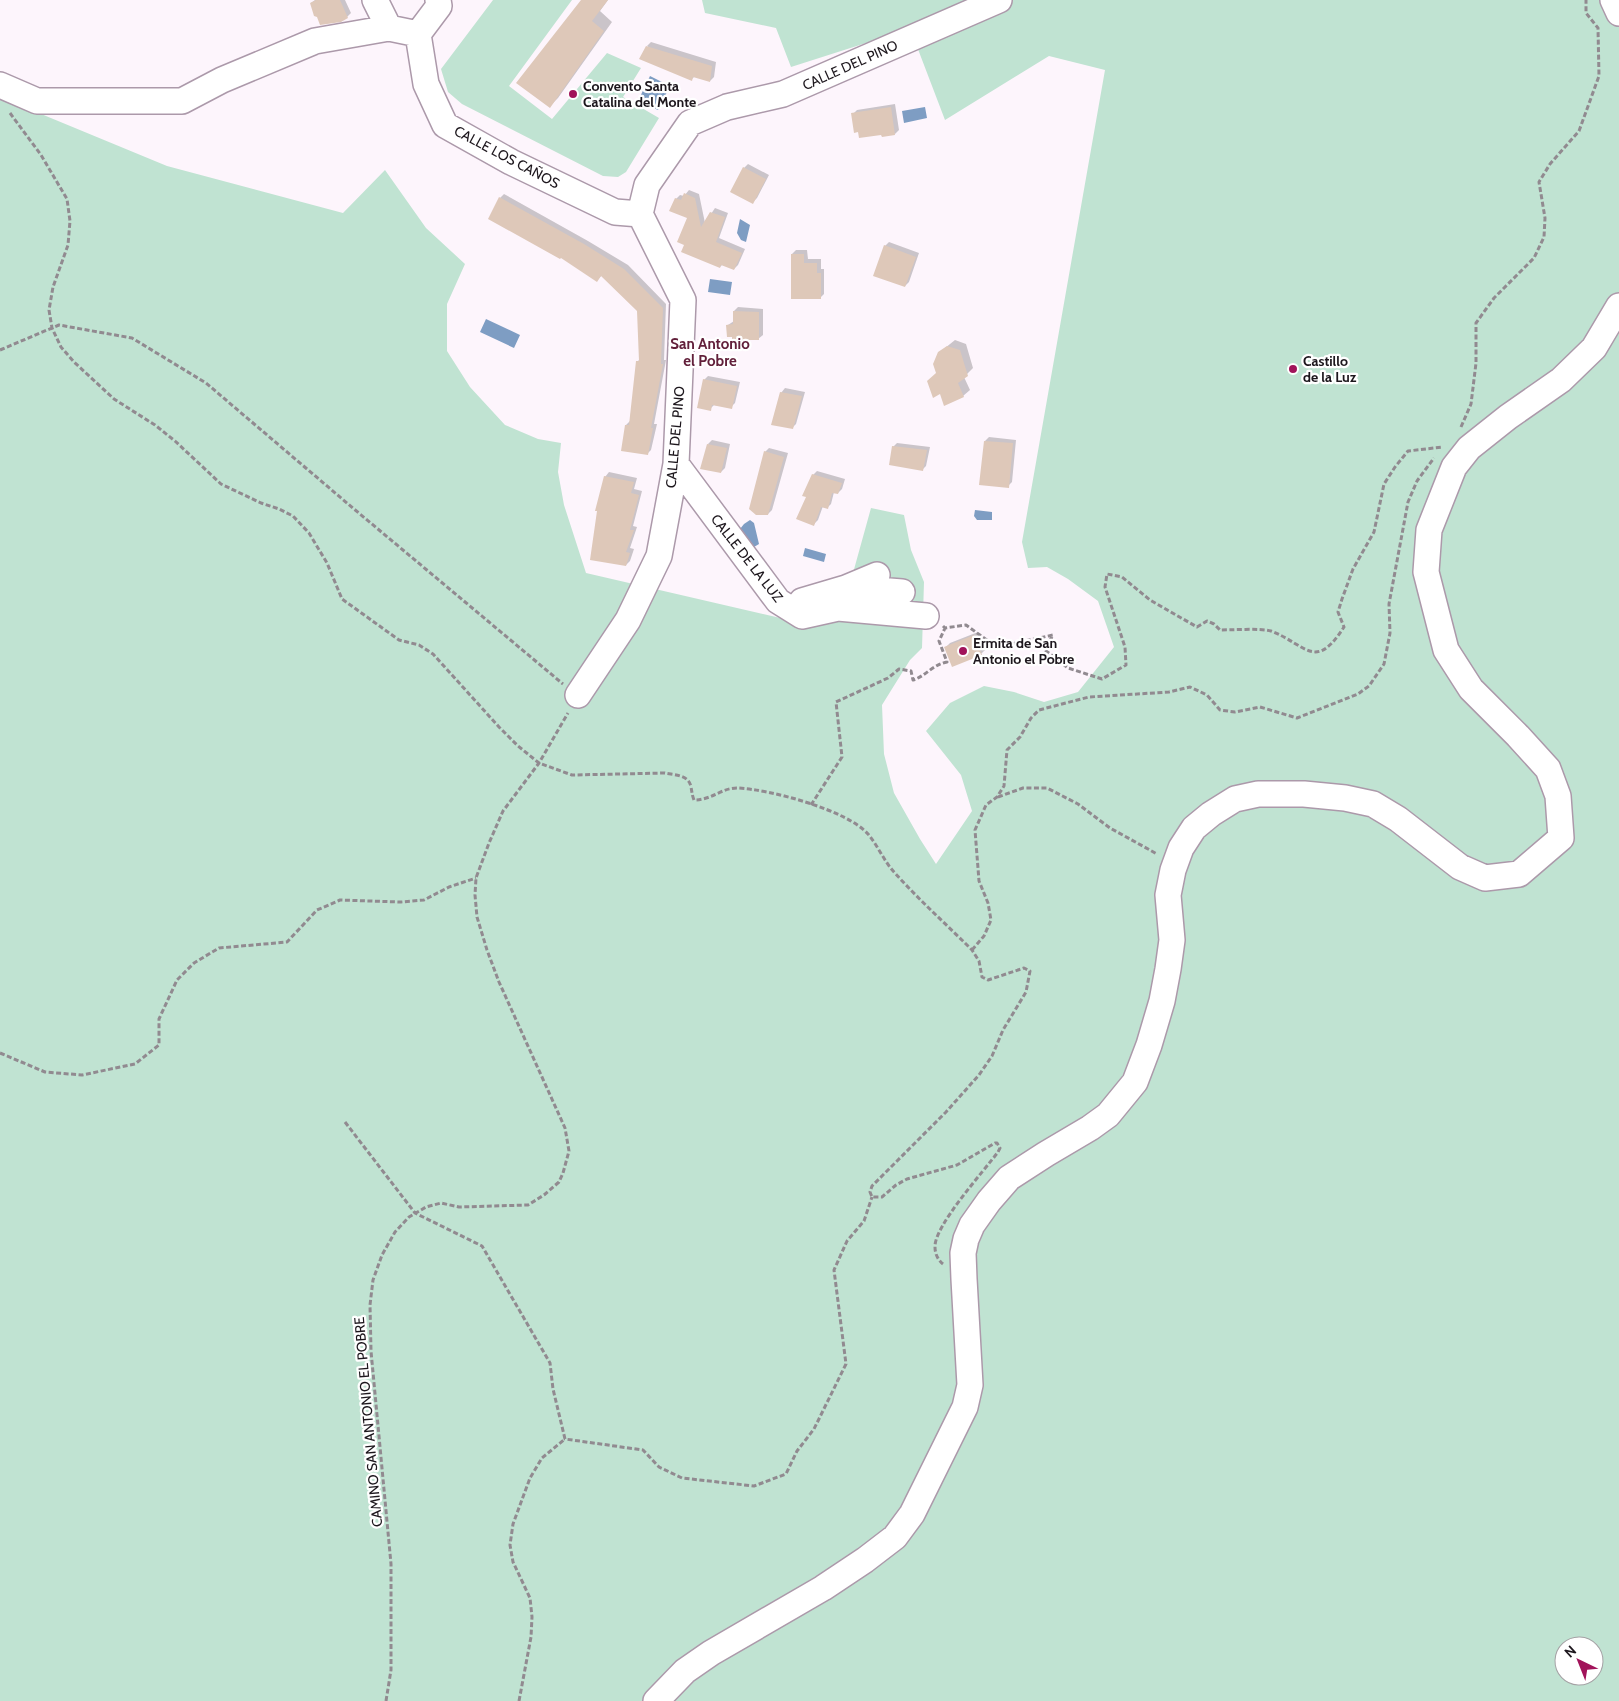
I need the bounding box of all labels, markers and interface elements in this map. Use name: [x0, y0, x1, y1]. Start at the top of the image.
street label: CALLE DEL PINO: [800, 36, 901, 94]
place label: Convento Santa Catalina del Monte: [583, 77, 696, 111]
marker: Convento Santa Catalina del Monte: [567, 88, 579, 100]
street label: CALLE LOS CAÑOS: [451, 122, 563, 192]
district label: San Antonio el Pobre: [670, 335, 750, 370]
place label: Castillo de la Luz: [1303, 352, 1357, 386]
marker: Castillo de la Luz: [1287, 363, 1299, 375]
street label: CALLE DEL PINO: [662, 385, 688, 489]
street label: CALLE DE LA LUZ: [707, 510, 787, 606]
place label: Ermita de San Antonio el Pobre: [973, 634, 1074, 668]
marker: Ermita de San Antonio el Pobre: [957, 645, 969, 657]
street label: CAMINO SAN ANTONIO EL POBRE: [350, 1316, 386, 1528]
north arrow: [1554, 1636, 1604, 1686]
text: N: [1560, 1642, 1580, 1661]

